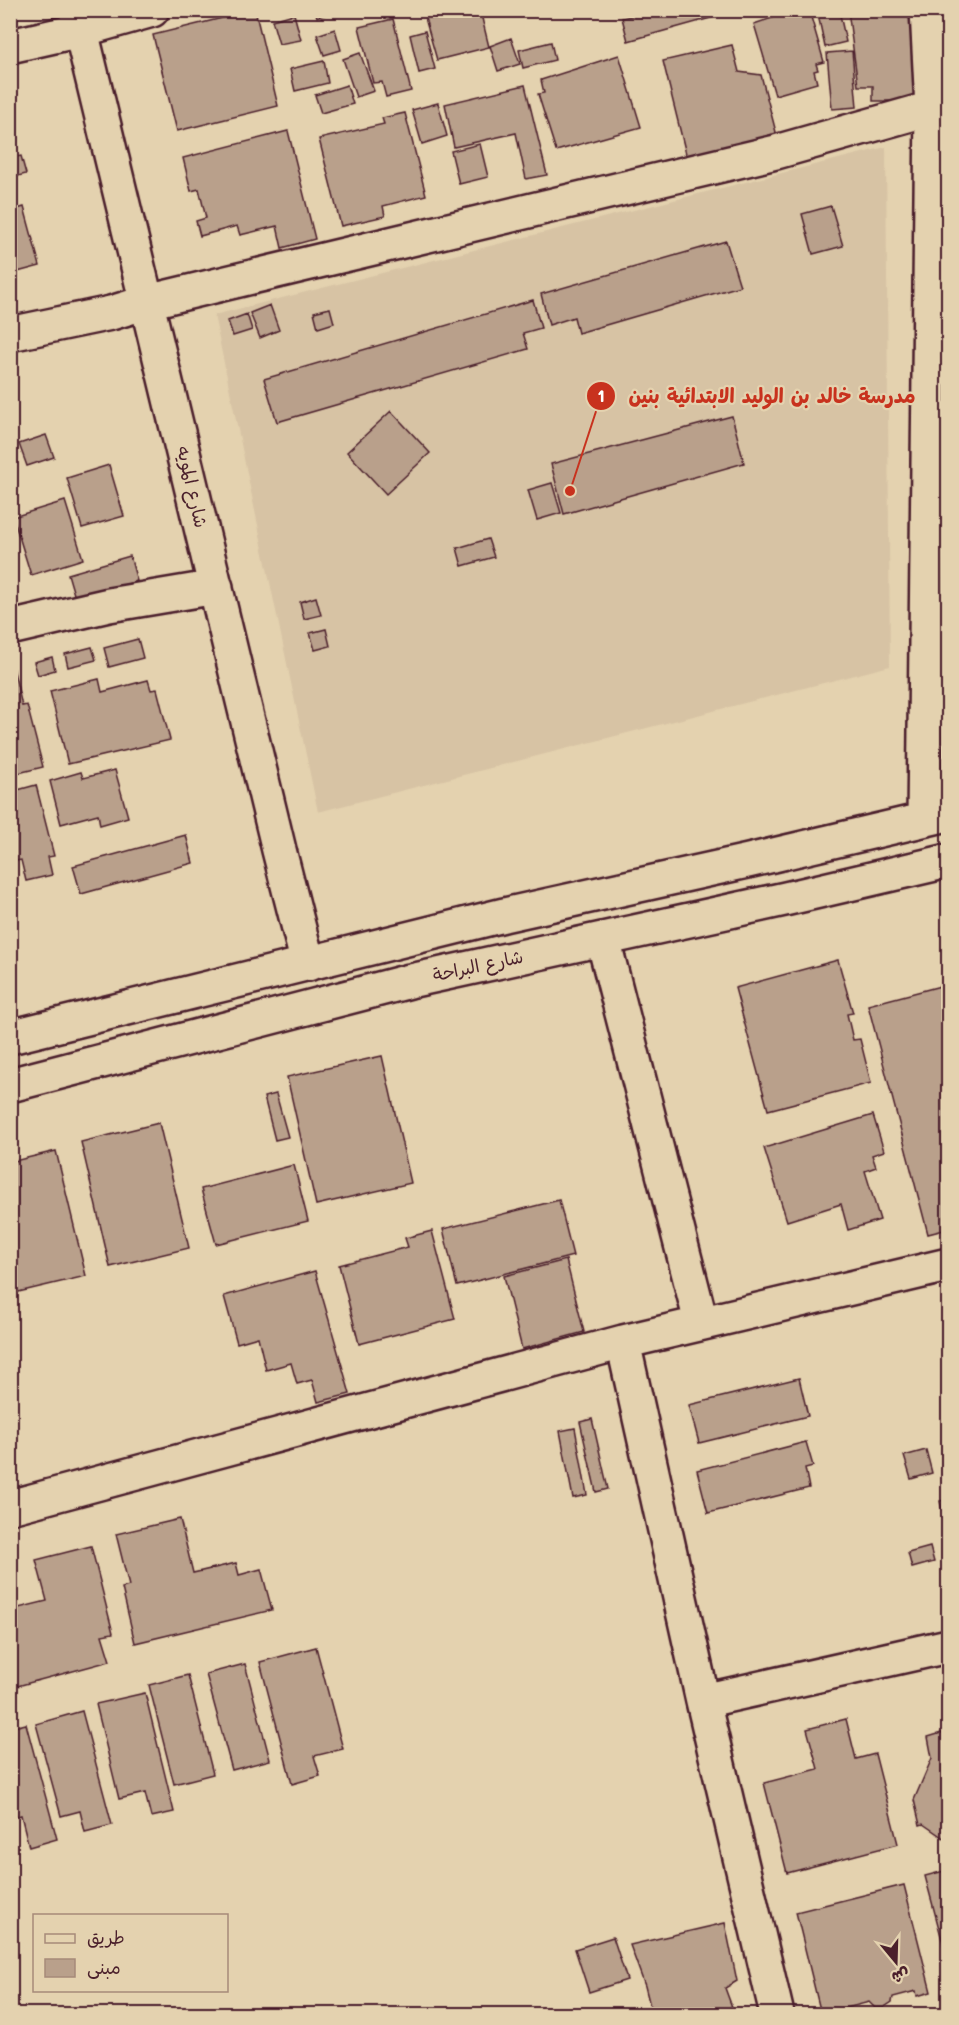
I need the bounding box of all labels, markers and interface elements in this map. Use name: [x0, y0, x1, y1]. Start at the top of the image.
callout: مدرسة خالد بن الوليد الابتدائية بنين: [586, 377, 927, 415]
text: مدرسة خالد بن الوليد الابتدائية بنين: [628, 382, 916, 410]
text: 1: [597, 383, 605, 407]
street label: شارع المويه: [171, 444, 214, 530]
street label: شارع البراحة: [430, 944, 525, 987]
legend: [33, 1914, 228, 1992]
text: طريق: [87, 1925, 125, 1949]
north arrow: [866, 1932, 926, 1992]
text: مبنى: [87, 1955, 121, 1979]
text: ش: [889, 1964, 913, 1989]

